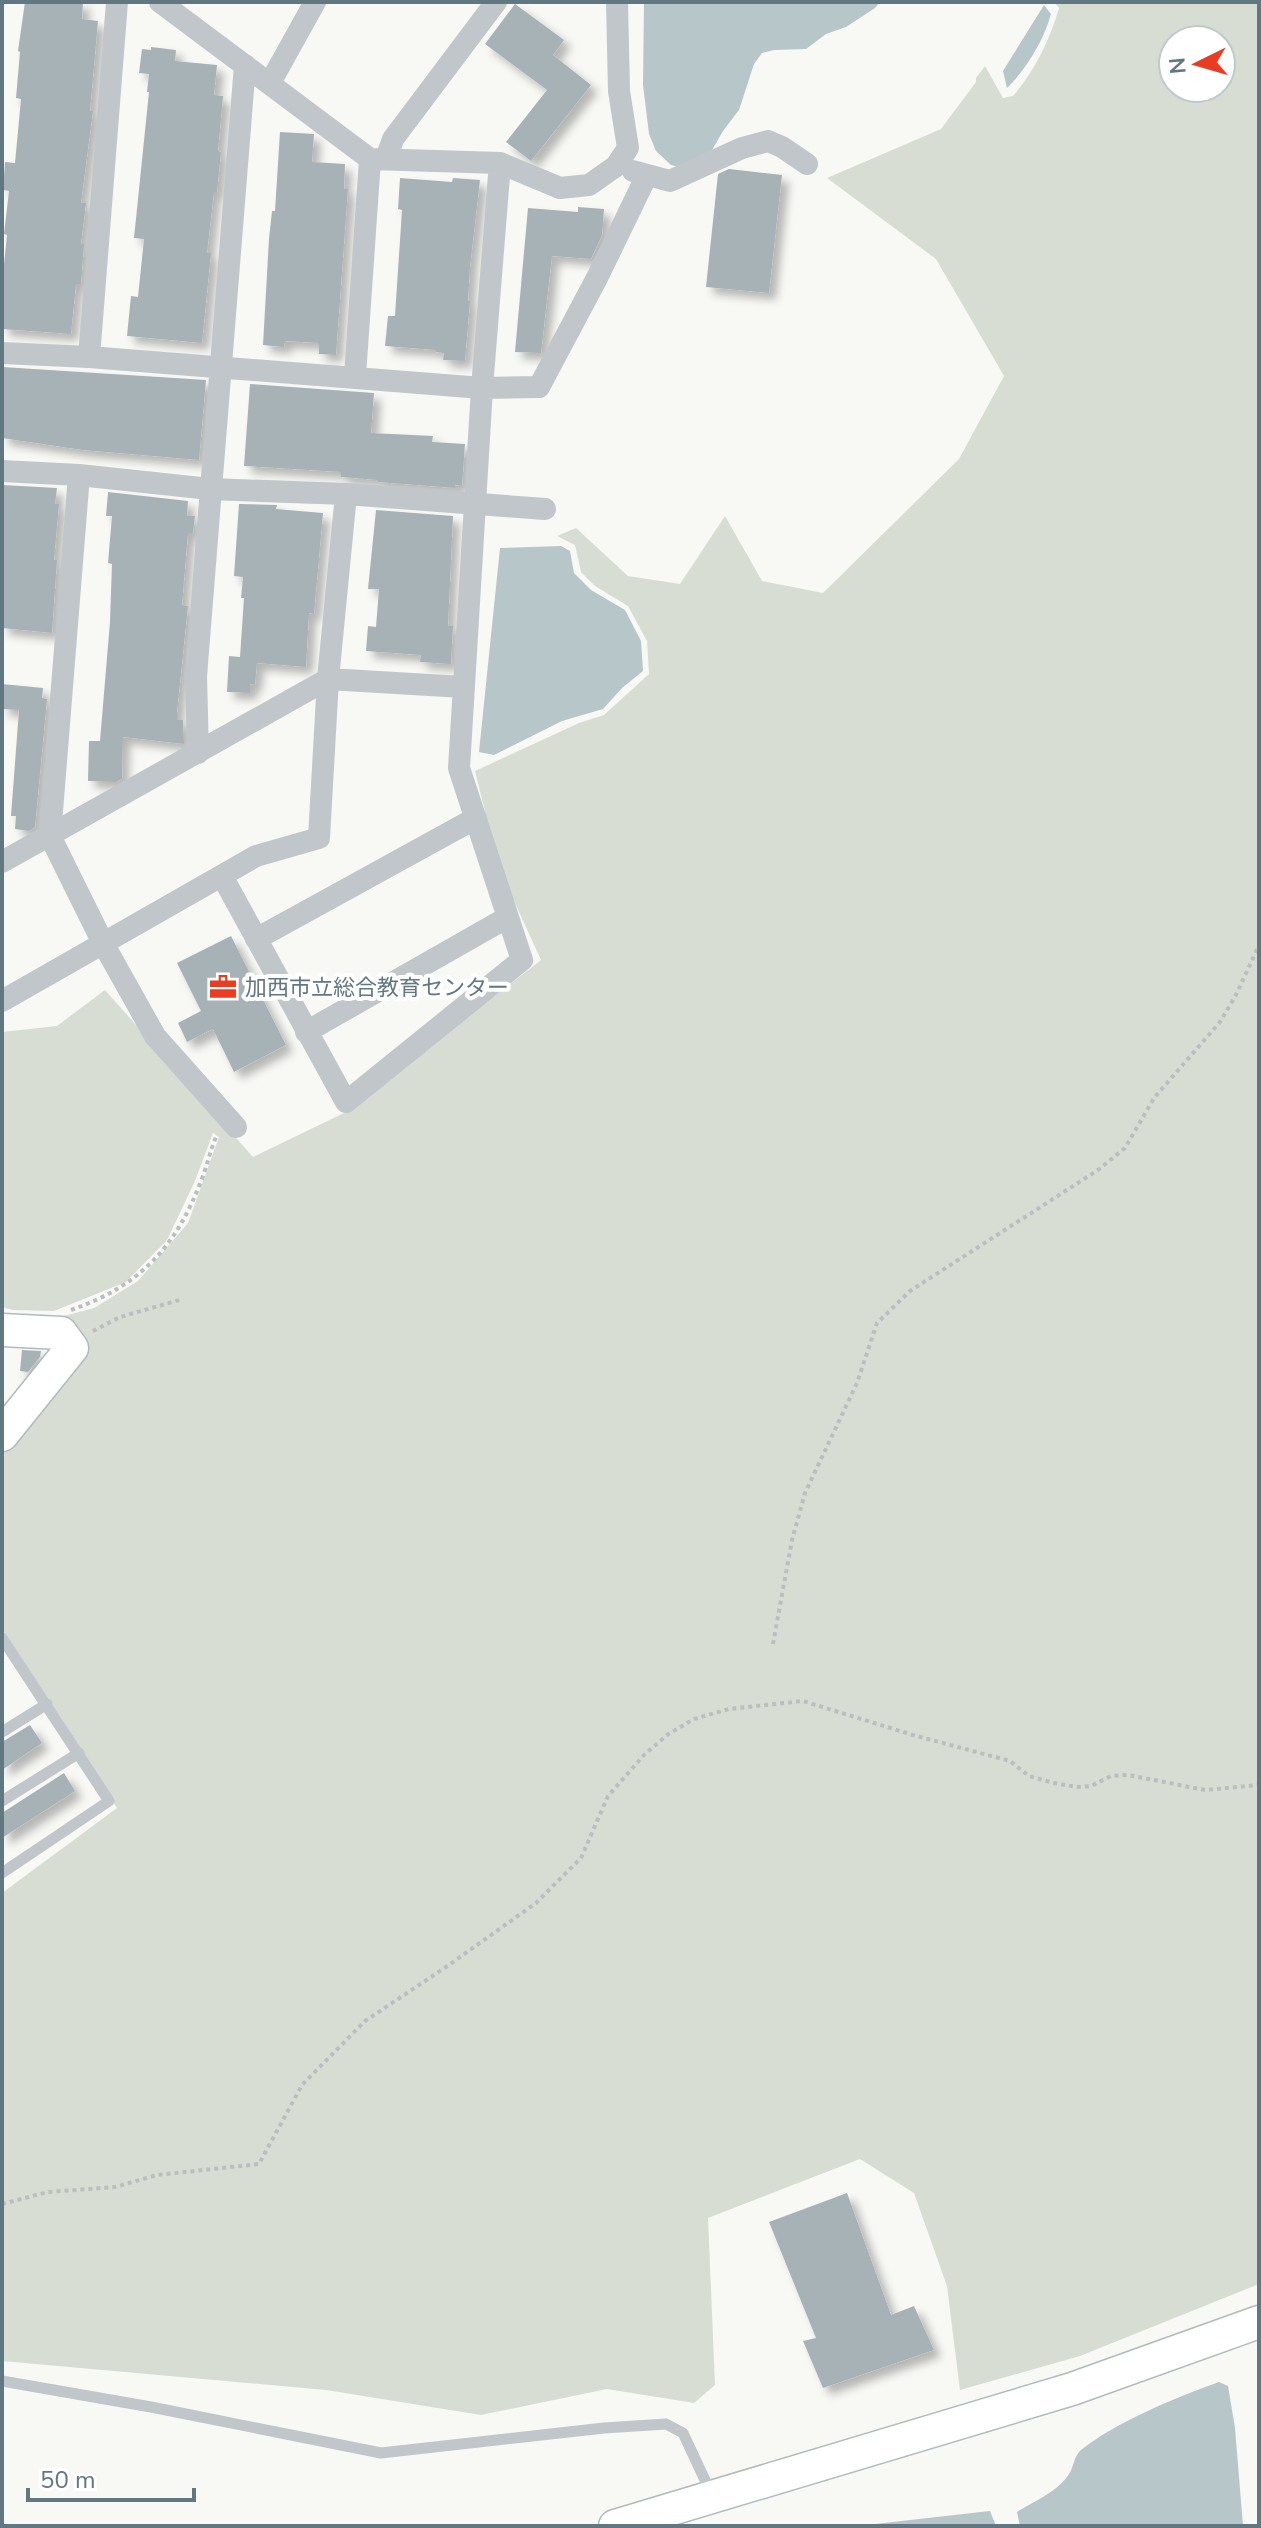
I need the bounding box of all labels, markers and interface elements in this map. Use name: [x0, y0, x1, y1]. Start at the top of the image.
north arrow: [1157, 24, 1237, 104]
text: N: [1162, 56, 1194, 75]
office icon: 加西市立総合教育センター: [208, 972, 238, 1002]
place label: 加西市立総合教育センター: [245, 973, 509, 1003]
scale bar: [28, 2452, 194, 2502]
text: 50 m: [40, 2464, 96, 2496]

